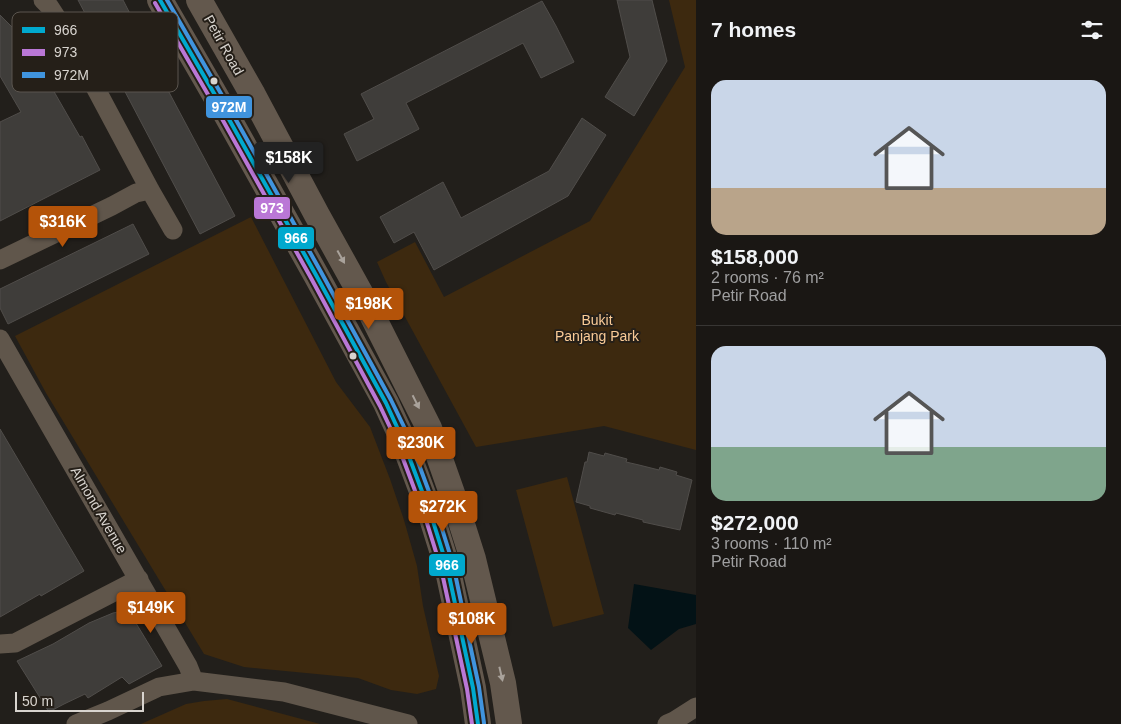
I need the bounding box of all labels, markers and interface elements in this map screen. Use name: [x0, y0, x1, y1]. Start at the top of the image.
legend: [12, 12, 178, 92]
street label: Petir Road: [201, 12, 247, 78]
icon: filters: [1078, 16, 1106, 44]
text: 7 homes: [711, 18, 796, 41]
text: 966: [54, 22, 78, 38]
text: 973: [54, 44, 78, 60]
text: 972M: [54, 67, 89, 83]
unlabelled marker: [209, 76, 219, 86]
line badge: 972M: [205, 95, 253, 119]
text: 972M: [211, 99, 247, 115]
icon: home: [864, 113, 954, 203]
pin: $158K: [254, 142, 324, 184]
text: $158K: [265, 149, 313, 166]
line badge: 973: [253, 196, 291, 220]
text: 973: [260, 200, 284, 216]
pin: $316K: [28, 206, 98, 248]
text: $316K: [39, 213, 87, 230]
line badge: 966: [277, 226, 315, 250]
text: 966: [284, 230, 308, 246]
text: $158,000: [711, 245, 799, 268]
one-way arrow: [336, 251, 345, 264]
text: 2 rooms · 76 m²: [711, 269, 824, 286]
text: Petir Road: [711, 287, 787, 304]
pin: $198K: [334, 288, 404, 330]
text: $198K: [345, 295, 393, 312]
park label: Bukit Panjang Park: [555, 312, 640, 344]
unlabelled marker: [348, 351, 358, 361]
icon: home: [864, 378, 954, 468]
one-way arrow: [411, 394, 420, 409]
pin: $230K: [386, 426, 456, 469]
text: $230K: [397, 434, 445, 451]
street label: Almond Avenue: [68, 464, 130, 557]
pin: $272K: [408, 490, 478, 533]
text: $272K: [419, 498, 467, 515]
text: $272,000: [711, 511, 799, 534]
text: 3 rooms · 110 m²: [711, 535, 832, 552]
line badge: 966: [428, 553, 466, 577]
text: Petir Road: [711, 553, 787, 570]
text: 966: [435, 557, 459, 573]
pin: $149K: [116, 592, 186, 634]
text: $149K: [127, 599, 175, 616]
pin: $108K: [437, 602, 507, 645]
text: $108K: [448, 610, 496, 627]
one-way arrow: [497, 667, 505, 682]
scale bar: [15, 689, 144, 712]
text: 50 m: [22, 693, 53, 709]

